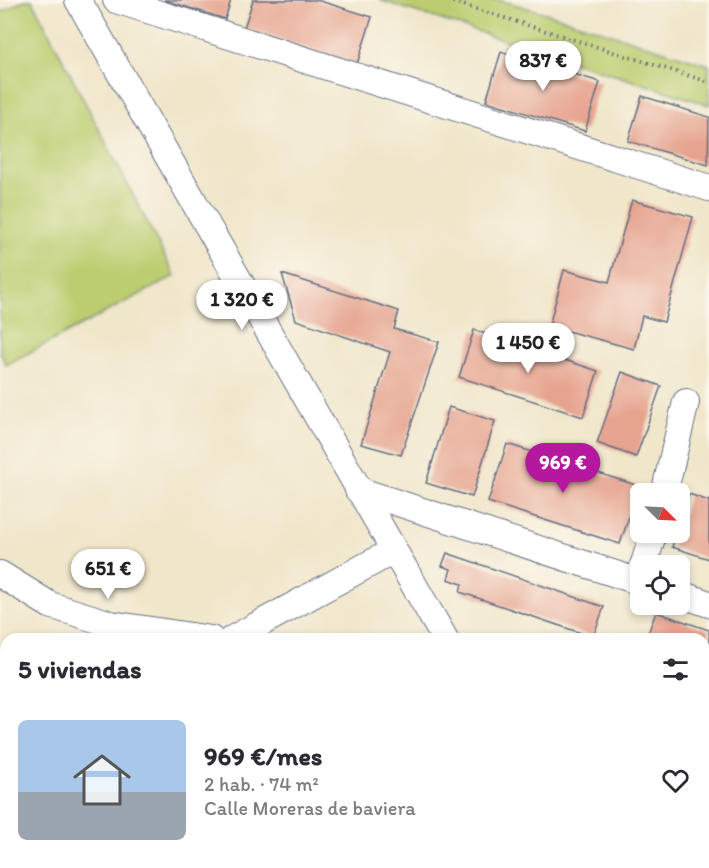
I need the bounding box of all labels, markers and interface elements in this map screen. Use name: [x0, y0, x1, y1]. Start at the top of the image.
pin: 837 €: [501, 41, 585, 92]
text: 837 €: [519, 48, 567, 72]
pin: 1 320 €: [187, 280, 297, 331]
text: 1 320 €: [210, 287, 274, 311]
pin: 1 450 €: [473, 323, 583, 374]
text: 1 450 €: [496, 330, 560, 354]
pin: 969 €: [521, 443, 605, 494]
text: 969 €: [539, 450, 587, 474]
north arrow: [630, 483, 690, 543]
map controls: [630, 483, 690, 615]
pin: 651 €: [66, 549, 150, 600]
button: locate: [630, 555, 690, 615]
text: 651 €: [85, 556, 131, 580]
text: 5 viviendas: [18, 653, 142, 685]
icon: filters: [659, 653, 692, 686]
text: 969 €/mes: [204, 740, 322, 772]
icon: home: [66, 744, 138, 816]
icon: heart: [659, 764, 692, 797]
text: 2 hab. · 74 m²: [204, 772, 319, 796]
text: Calle Moreras de baviera: [204, 796, 416, 820]

